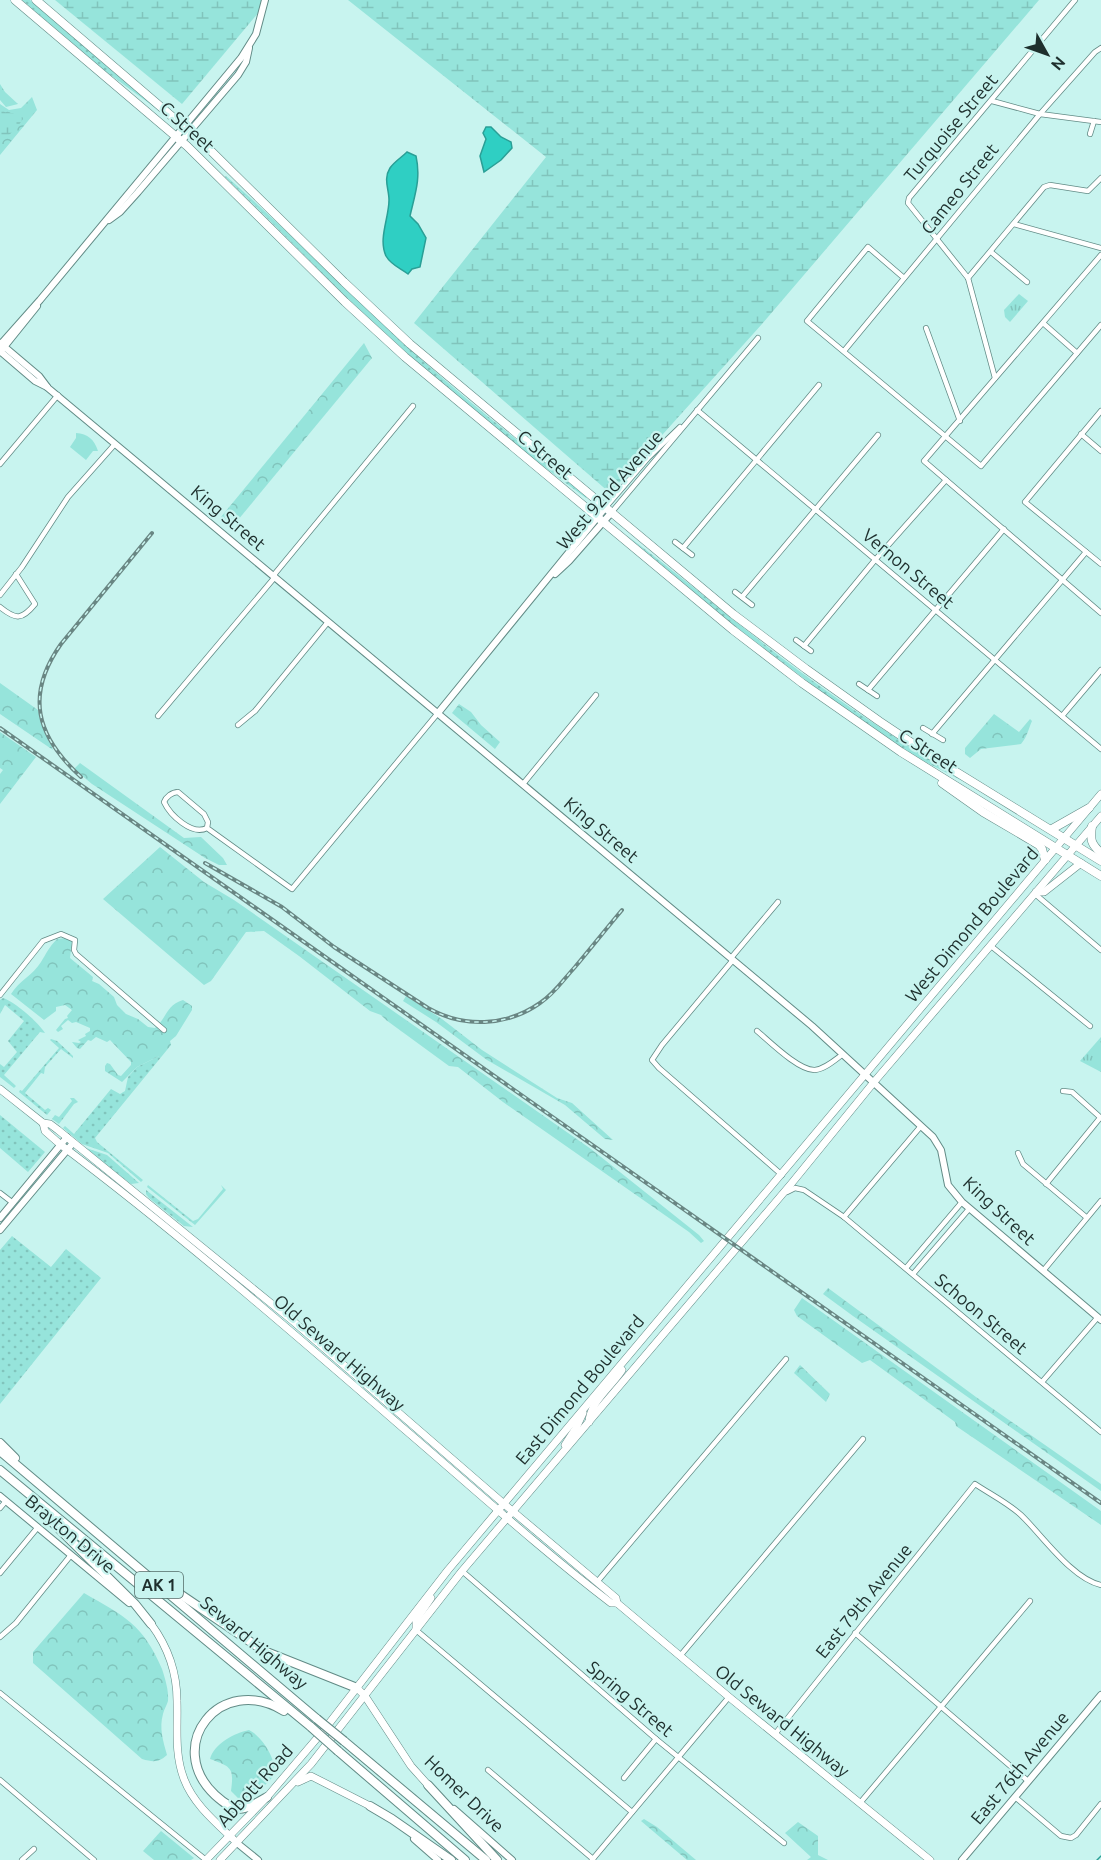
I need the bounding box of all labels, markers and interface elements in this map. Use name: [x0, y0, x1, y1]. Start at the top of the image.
north arrow: [1017, 24, 1077, 84]
text: N: [1048, 53, 1069, 74]
street label: Turquoise Street: [899, 69, 1001, 185]
street label: C Street: [157, 97, 219, 156]
street label: Cameo Street: [917, 139, 1002, 238]
street label: C Street: [514, 426, 577, 483]
street label: West 92nd Avenue: [552, 426, 666, 553]
street label: King Street: [187, 480, 270, 554]
street label: Vernon Street: [859, 524, 958, 612]
street label: C Street: [896, 724, 961, 776]
street label: King Street: [560, 792, 643, 866]
street label: West Dimond Boulevard: [901, 843, 1042, 1006]
street label: King Street: [960, 1172, 1040, 1249]
street label: Schoon Street: [932, 1269, 1032, 1357]
street label: Old Seward Highway: [270, 1290, 409, 1415]
street label: East Dimond Boulevard: [511, 1311, 648, 1468]
street label: Brayton Drive: [22, 1490, 119, 1576]
street label: East 79th Avenue: [811, 1539, 915, 1661]
road number: AK 1: [135, 1572, 183, 1598]
street label: Seward Highway: [197, 1592, 312, 1693]
street label: Spring Street: [584, 1656, 678, 1740]
street label: Old Seward Highway: [712, 1660, 854, 1781]
street label: East 76th Avenue: [966, 1707, 1072, 1828]
street label: Abbott Road: [212, 1740, 296, 1830]
street label: Homer Drive: [421, 1751, 508, 1836]

